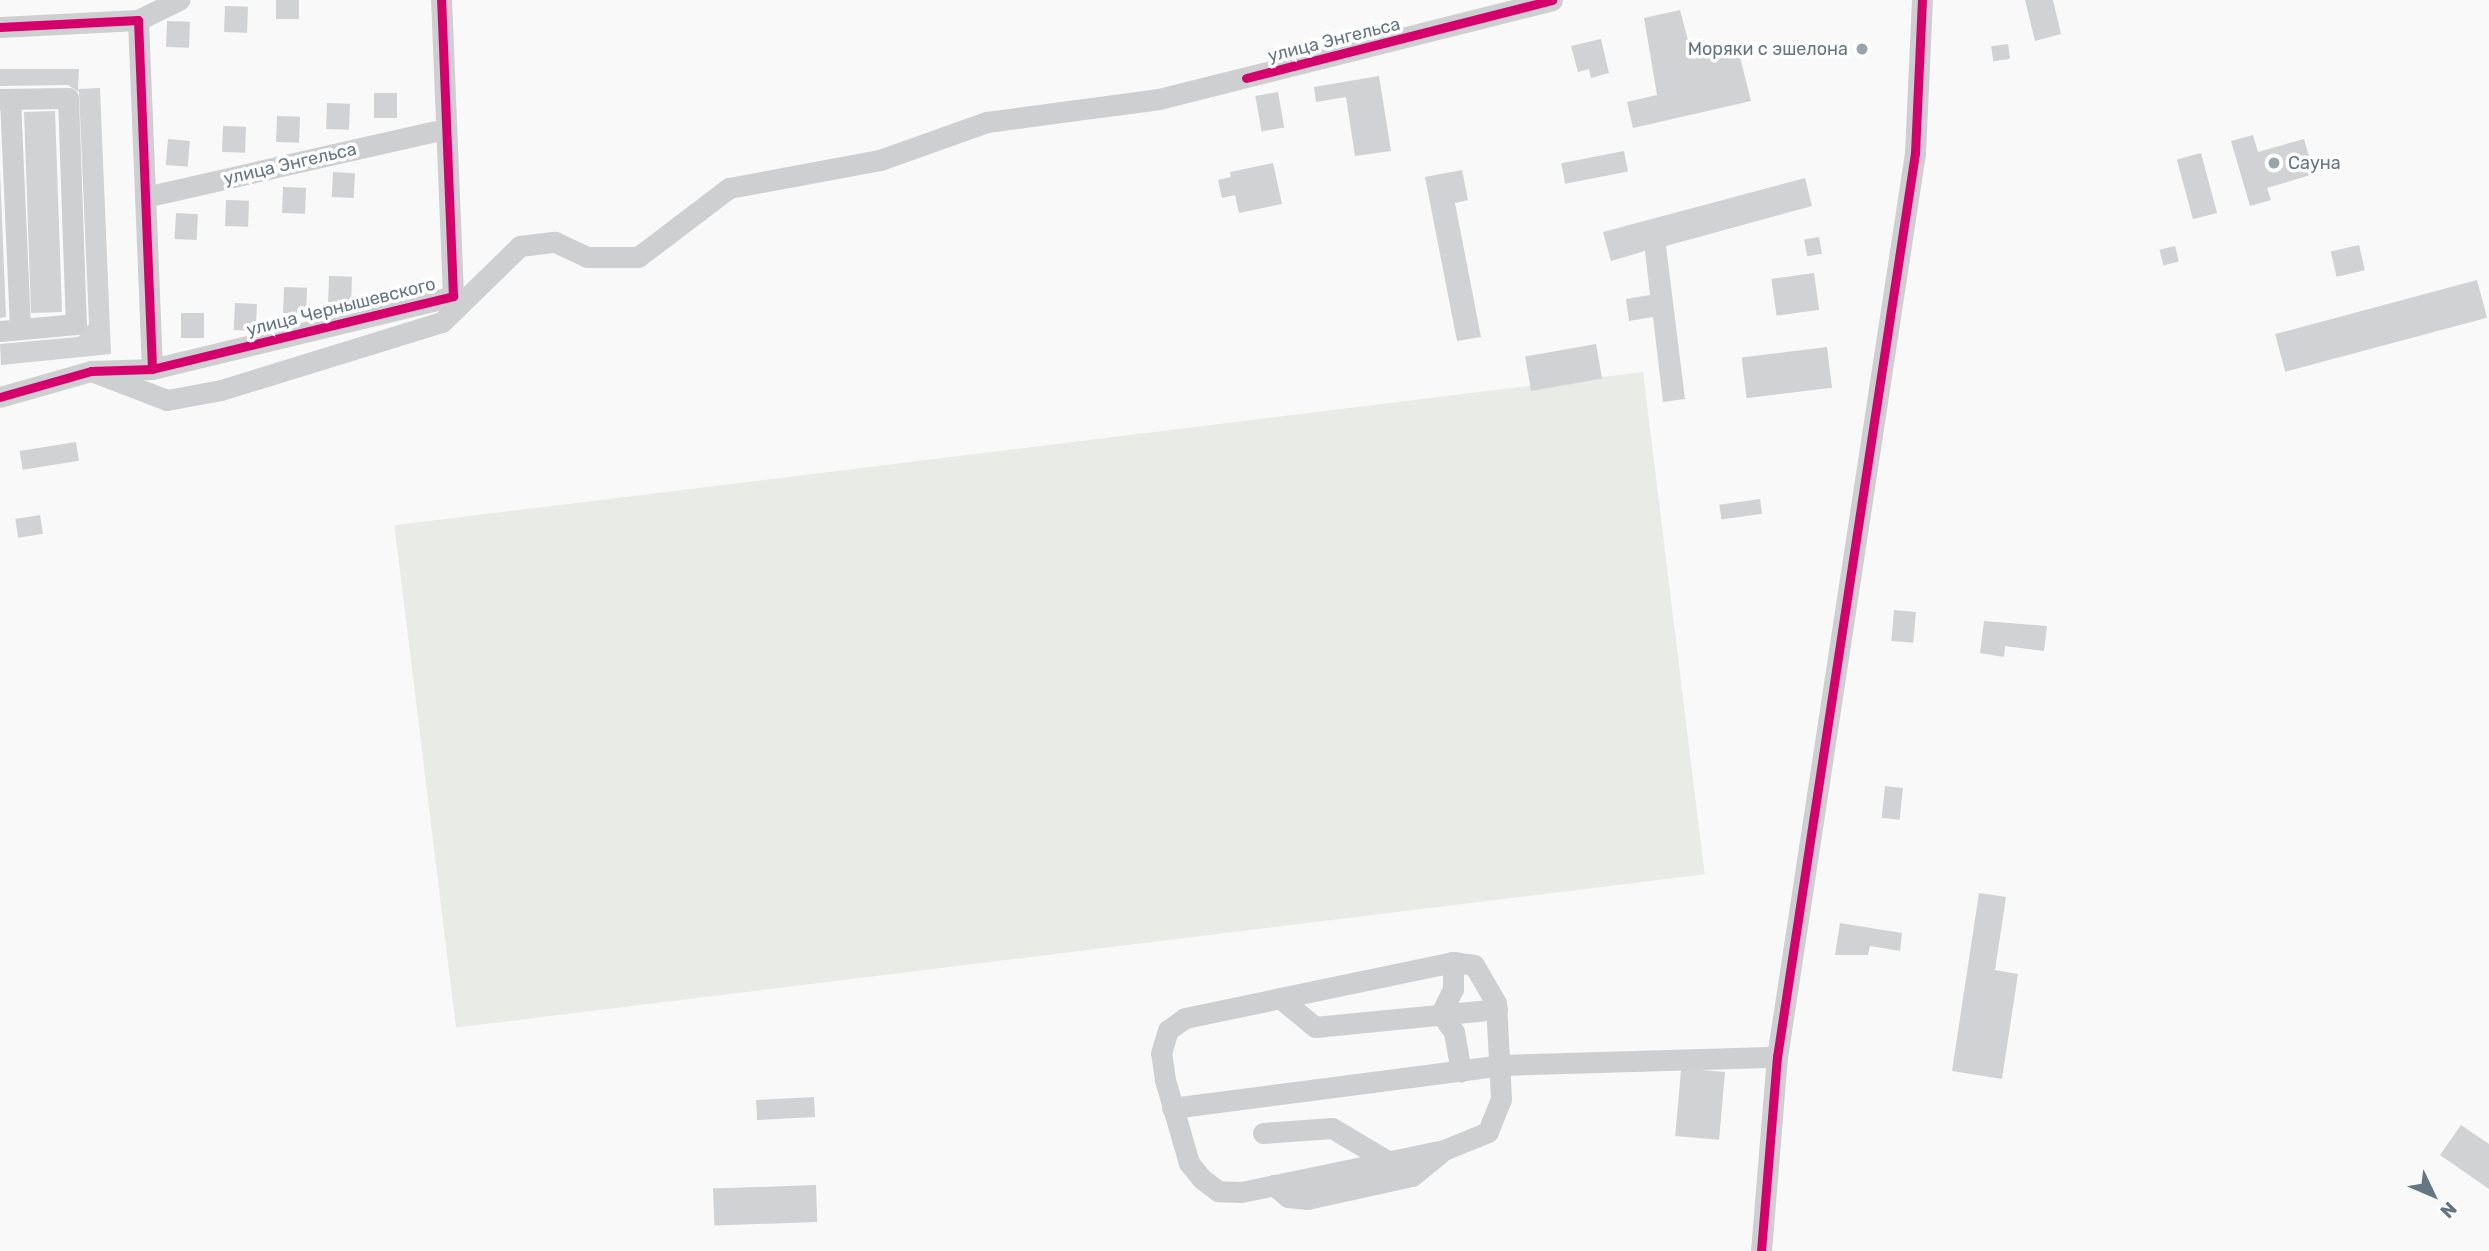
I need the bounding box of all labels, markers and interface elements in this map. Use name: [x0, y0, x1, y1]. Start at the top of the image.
street label: улица Энгельса: [1266, 13, 1402, 67]
place label: Моряки с эшелона: [1688, 38, 1848, 60]
marker: Моряки с эшелона: [1854, 41, 1870, 57]
street label: улица Энгельса: [222, 138, 358, 190]
place label: Сауна: [2288, 152, 2341, 174]
marker: Сауна: [2266, 155, 2282, 171]
street label: улица Чернышевского: [244, 273, 438, 341]
north arrow: [2398, 1160, 2468, 1230]
text: N: [2435, 1197, 2461, 1223]

